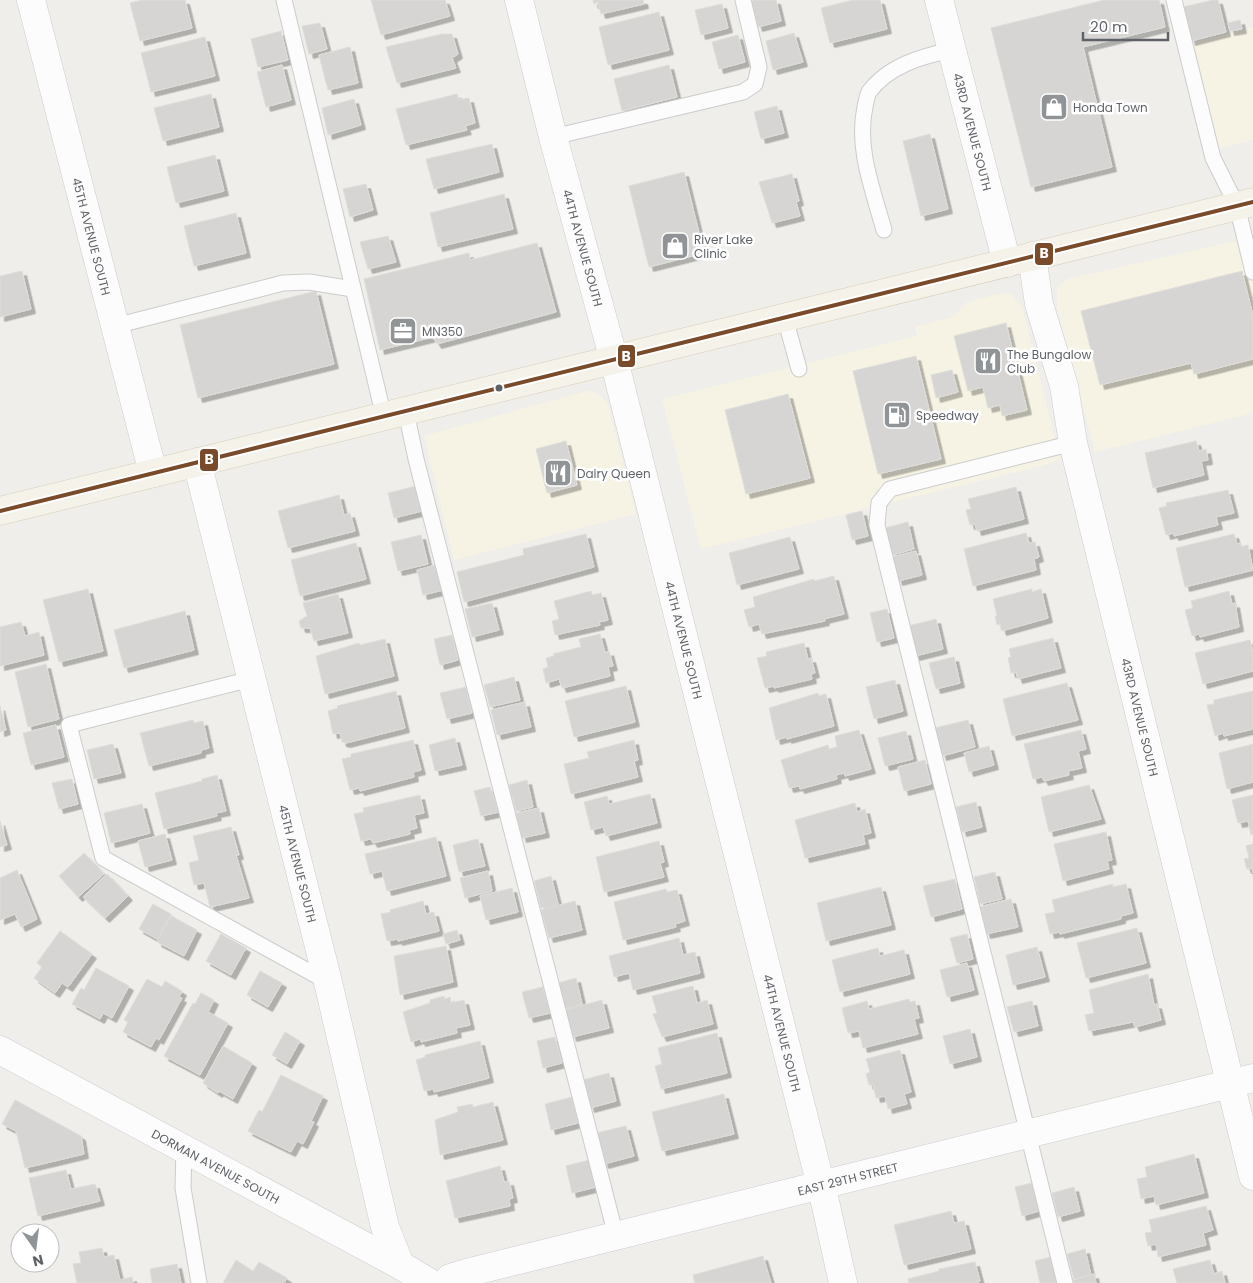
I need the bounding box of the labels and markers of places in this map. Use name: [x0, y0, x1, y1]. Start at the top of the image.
shop icon: Honda Town: [1039, 92, 1069, 122]
place label: Honda Town: [1073, 99, 1148, 116]
shop icon: River Lake Clinic: [660, 231, 690, 261]
place label: River Lake Clinic: [694, 231, 753, 262]
office icon: MN350: [388, 316, 418, 346]
place label: MN350: [422, 323, 463, 340]
restaurant icon: The Bungalow Club: [973, 346, 1003, 376]
place label: The Bungalow Club: [1007, 346, 1091, 377]
unlabelled marker: [494, 383, 504, 393]
fuel station icon: Speedway: [882, 400, 912, 430]
place label: Speedway: [916, 407, 979, 424]
restaurant icon: Dairy Queen: [543, 458, 573, 488]
place label: Dairy Queen: [577, 465, 651, 482]

